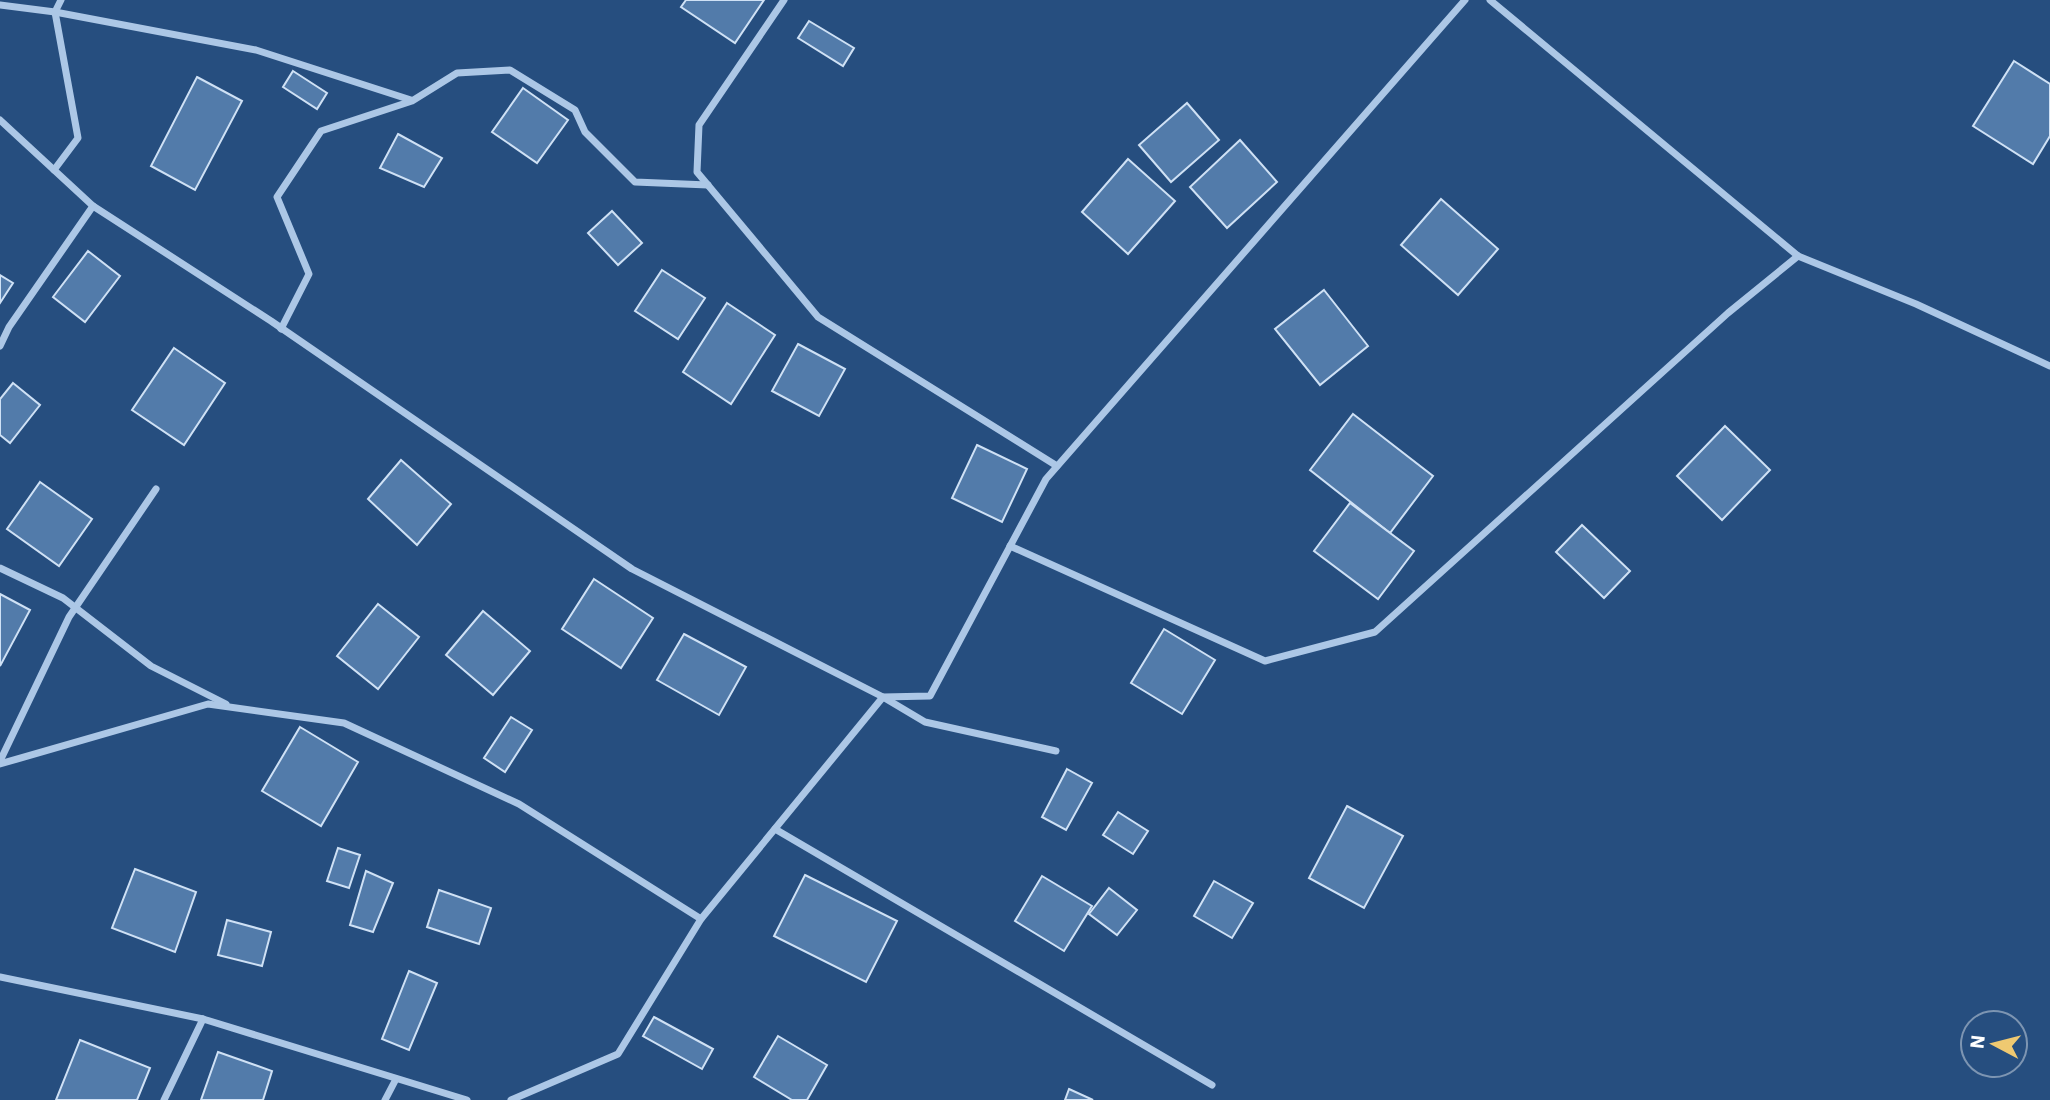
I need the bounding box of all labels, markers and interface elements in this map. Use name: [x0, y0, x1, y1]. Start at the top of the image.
north arrow: [1959, 1009, 2029, 1079]
text: N: [1964, 1034, 1990, 1050]

